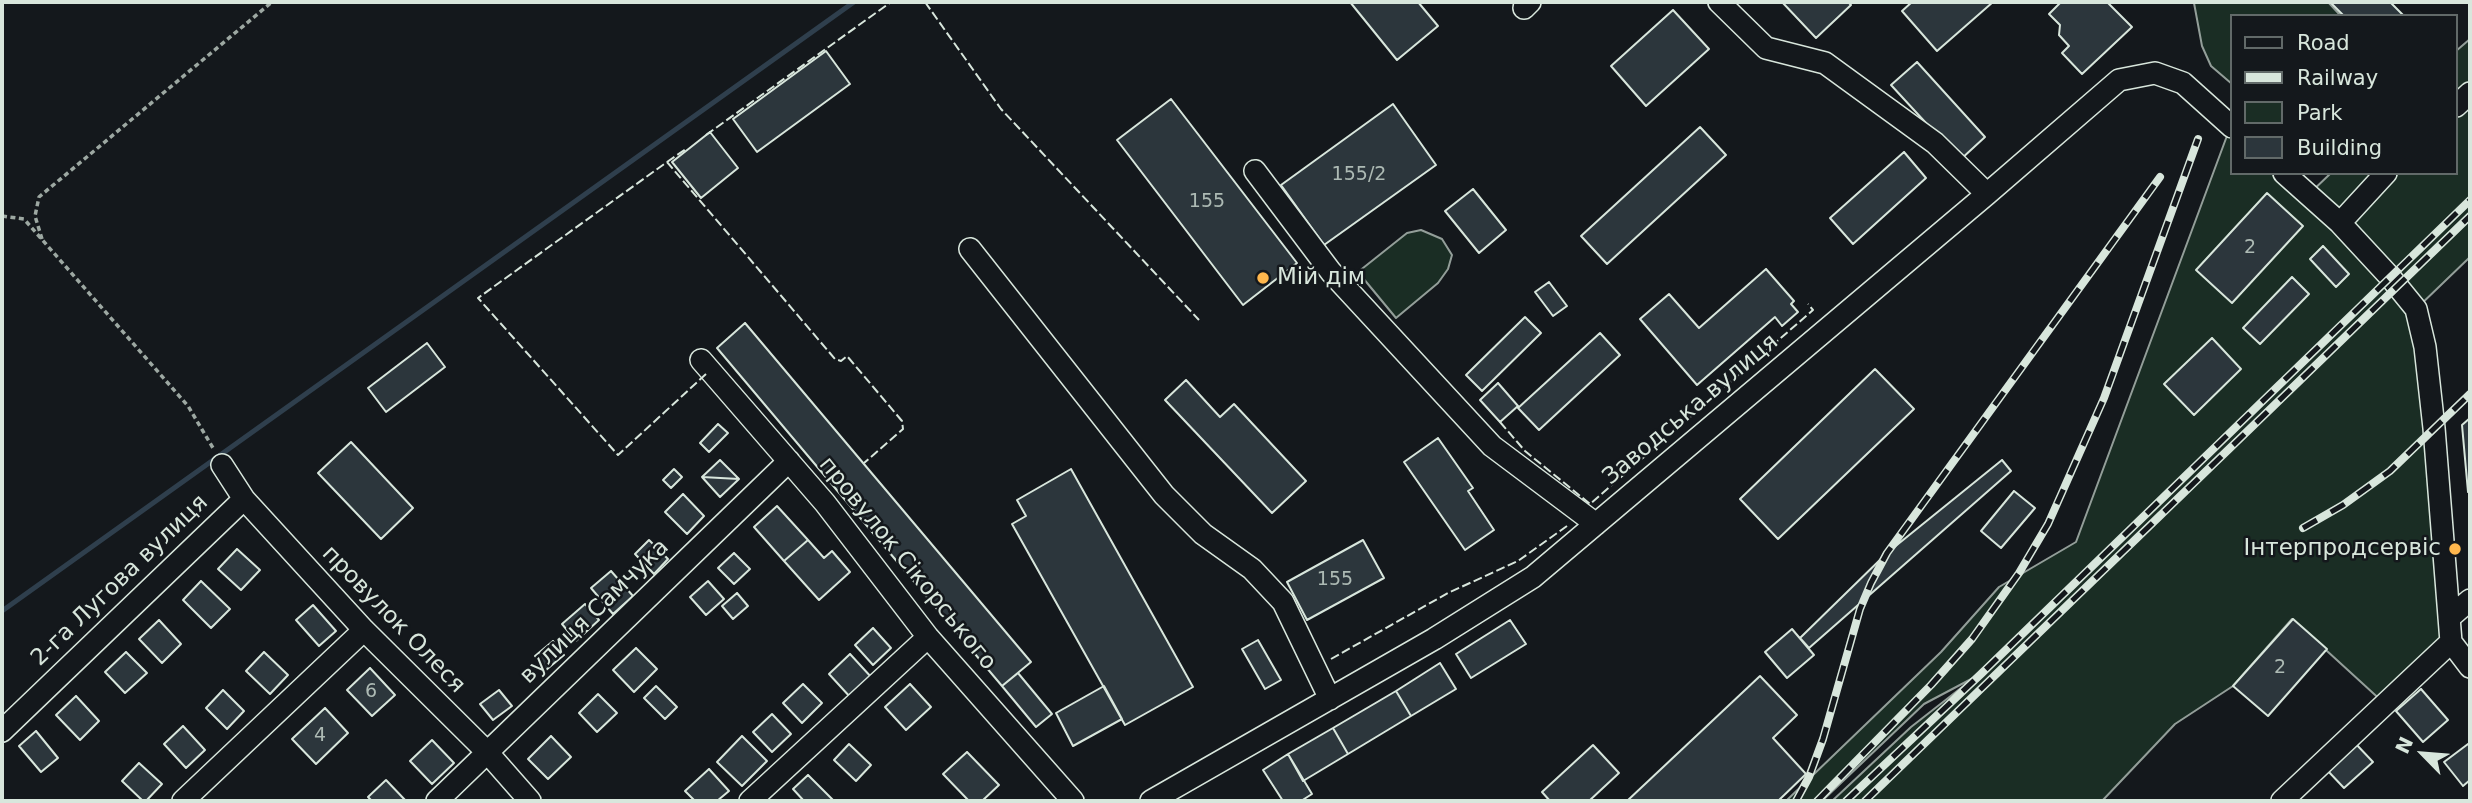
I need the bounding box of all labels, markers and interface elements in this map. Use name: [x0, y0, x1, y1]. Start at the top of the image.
legend: [2230, 14, 2458, 175]
text: Road: [2297, 31, 2350, 55]
text: Railway: [2297, 66, 2378, 90]
text: Park: [2297, 101, 2342, 125]
text: Building: [2297, 136, 2382, 160]
house number: 155/2: [1332, 164, 1386, 186]
house number: 155: [1189, 191, 1225, 213]
house number: 2: [2244, 237, 2256, 259]
place label: Мій дім: [1277, 264, 1365, 292]
marker: Мій дім: [1255, 270, 1271, 286]
street label: Заводська вулиця: [1598, 329, 1784, 491]
street label: провулок Сікорського: [813, 452, 1001, 676]
street label: 2-га Лугова вулиця: [26, 490, 214, 672]
street label: вулиця Самчука: [515, 534, 675, 690]
place label: Інтерпродсервіс: [2243, 535, 2441, 563]
street label: провулок Олеся: [316, 541, 470, 699]
marker: Інтерпродсервіс: [2447, 541, 2463, 557]
house number: 155: [1317, 569, 1353, 591]
house number: 2: [2274, 657, 2286, 679]
house number: 6: [365, 681, 377, 703]
north arrow: [2388, 719, 2458, 789]
house number: 4: [314, 725, 326, 747]
text: N: [2391, 733, 2417, 757]

